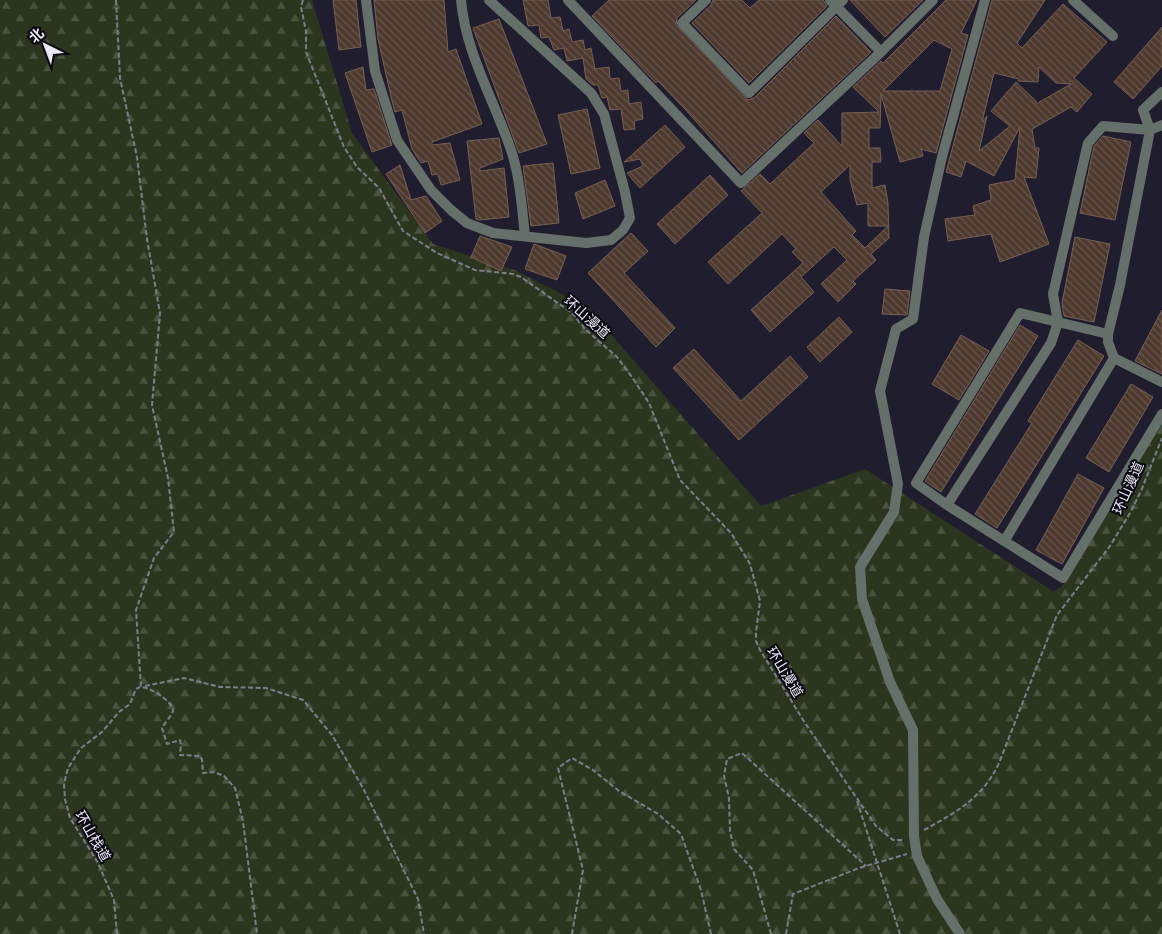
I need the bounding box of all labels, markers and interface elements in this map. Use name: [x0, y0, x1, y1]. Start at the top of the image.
north arrow: [20, 20, 70, 70]
text: 北: [24, 22, 48, 47]
street label: 环山漫道: [560, 290, 615, 343]
street label: 环山漫道: [1107, 458, 1149, 518]
street label: 环山漫道: [762, 642, 809, 701]
street label: 环山栈道: [70, 806, 117, 865]

